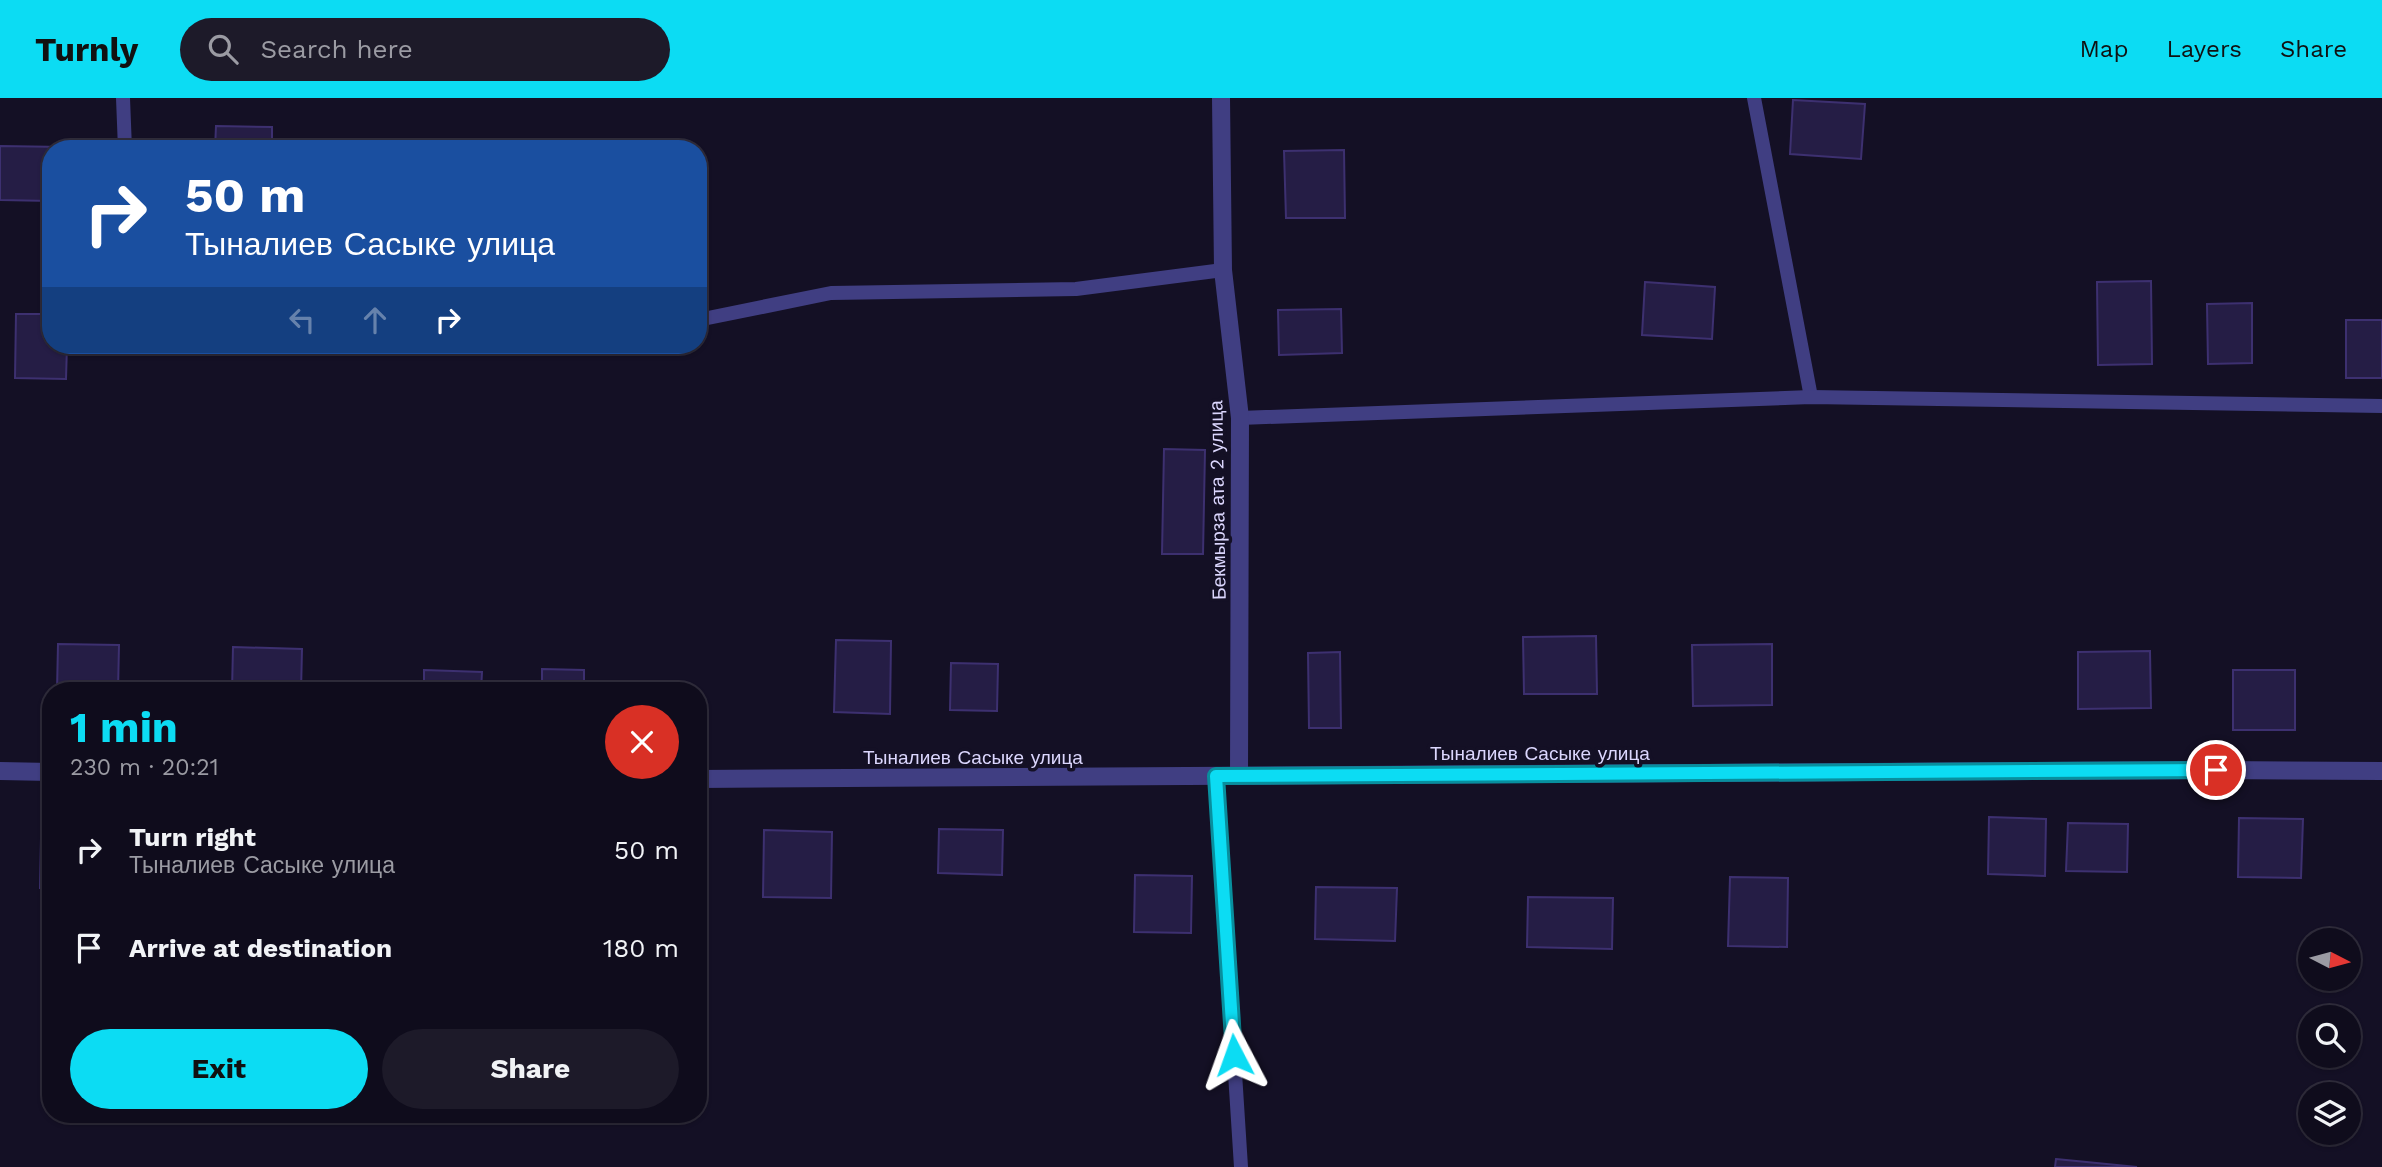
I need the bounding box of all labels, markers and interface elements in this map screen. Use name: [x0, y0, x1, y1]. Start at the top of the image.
search box: [180, 18, 670, 81]
text: Turnly: [35, 30, 138, 69]
icon: search: [204, 30, 242, 68]
text: Search here: [260, 34, 413, 64]
text: Map: [2080, 35, 2128, 63]
text: Layers: [2166, 35, 2242, 63]
text: Share: [2280, 35, 2347, 63]
text: 50 m: [185, 166, 305, 224]
icon: right: [70, 168, 161, 259]
text: Тыналиев Сасыке улица: [185, 225, 555, 263]
icon: left: [283, 301, 321, 339]
icon: ahead: [356, 301, 394, 339]
icon: right: [429, 301, 467, 339]
street label: Бекмырза ата 2 улица: [1204, 400, 1231, 600]
text: 1 min: [70, 703, 178, 752]
button: close: [605, 705, 679, 779]
pin: [2186, 740, 2246, 800]
street label: Тыналиев Сасыке улица: [1430, 742, 1650, 765]
street label: Тыналиев Сасыке улица: [863, 746, 1083, 769]
icon: arrive: [2197, 751, 2235, 789]
text: 230 m · 20:21: [70, 754, 219, 781]
text: Turn right: [129, 822, 256, 852]
icon: right: [70, 831, 108, 869]
text: 50 m: [614, 835, 679, 865]
text: Тыналиев Сасыке улица: [129, 852, 395, 879]
north arrow: [2298, 928, 2361, 990]
map controls: [2298, 928, 2361, 1145]
icon: arrive: [70, 929, 108, 967]
text: Arrive at destination: [129, 933, 392, 963]
text: 180 m: [603, 933, 679, 963]
button: search: [2298, 1005, 2361, 1068]
position arrow: [1197, 1018, 1271, 1092]
button: Exit: [70, 1029, 368, 1109]
button: Share: [382, 1029, 679, 1109]
button: layers: [2298, 1082, 2361, 1145]

